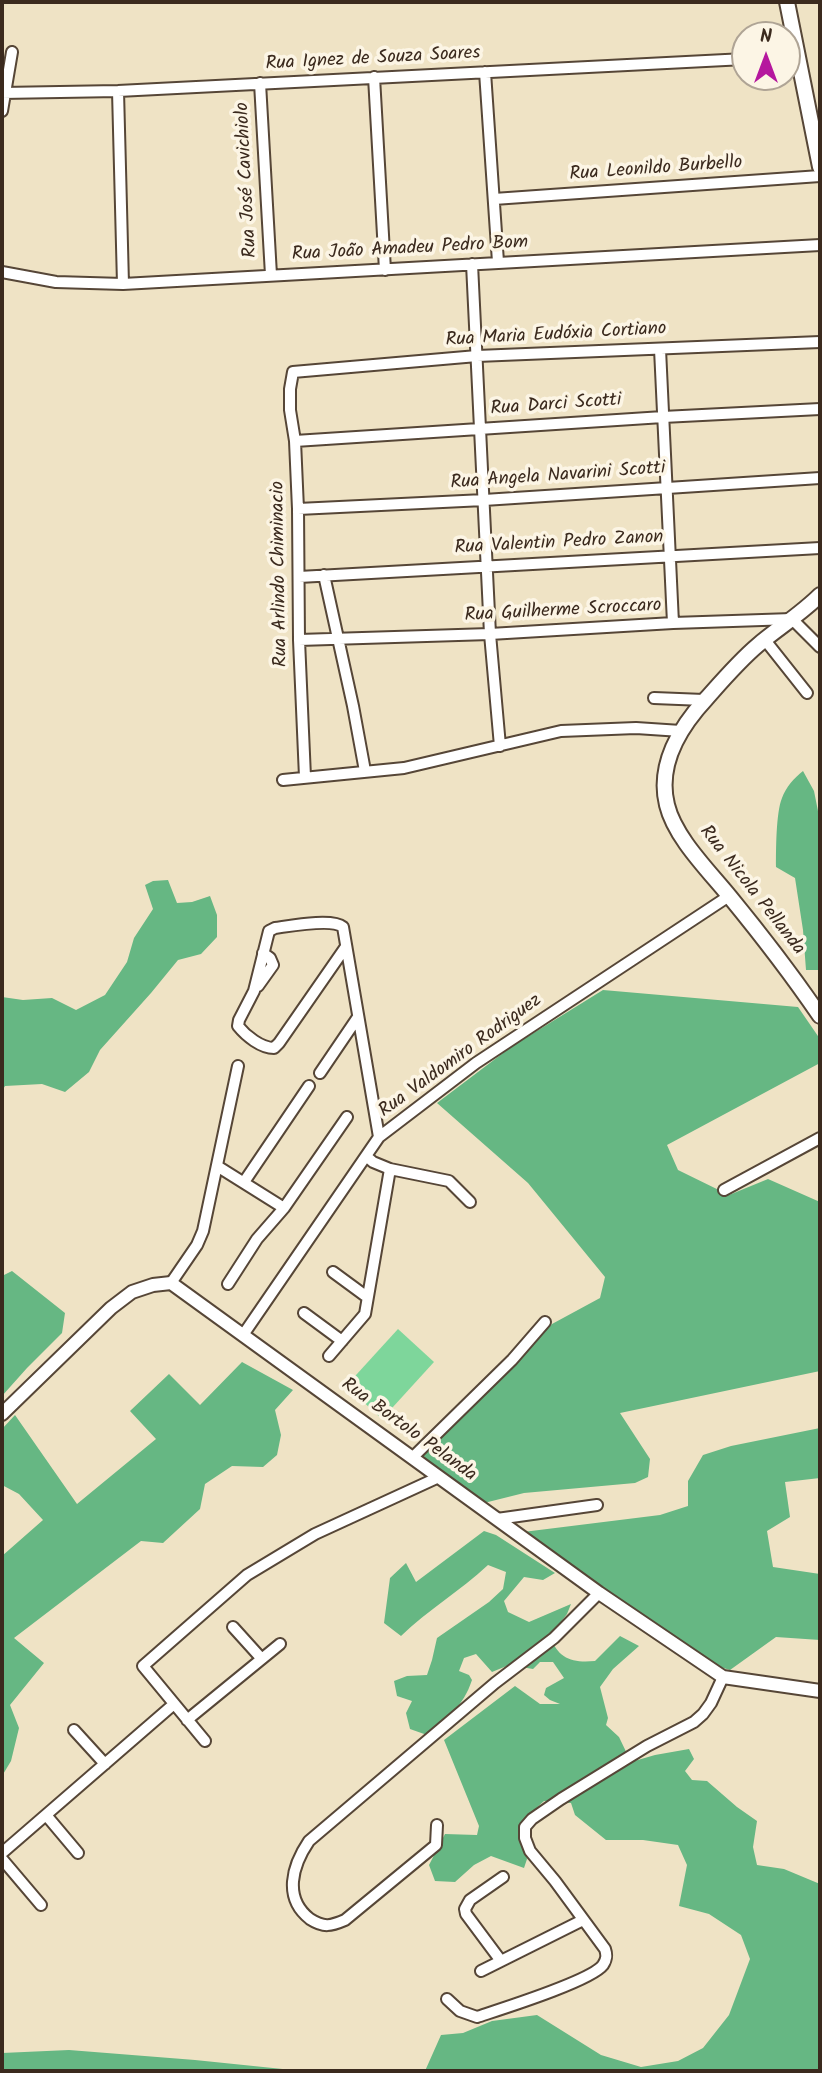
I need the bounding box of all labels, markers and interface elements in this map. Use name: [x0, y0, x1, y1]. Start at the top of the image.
north arrow: [731, 21, 801, 91]
text: N: [760, 22, 772, 52]
street label: Rua Ignez de Souza Soares: [265, 43, 481, 77]
street label: Rua José Cavichiolo: [233, 101, 263, 259]
street label: Rua Leonildo Burbello: [569, 153, 743, 187]
street label: Rua João Amadeu Pedro Bom: [291, 232, 529, 268]
street label: Rua Maria Eudóxia Cortiano: [445, 319, 667, 353]
street label: Rua Darci Scotti: [490, 390, 622, 422]
street label: Rua Angela Navarini Scotti: [450, 458, 666, 496]
street label: Rua Arlindo Chiminacio: [268, 481, 294, 667]
street label: Rua Valentin Pedro Zanon: [454, 527, 664, 561]
street label: Rua Guilherme Scroccaro: [464, 595, 662, 629]
street label: Rua Nicola Pellanda: [693, 822, 809, 960]
street label: Rua Valdomiro Rodriguez: [375, 990, 547, 1124]
street label: Rua Bortolo Pelanda: [336, 1374, 480, 1488]

